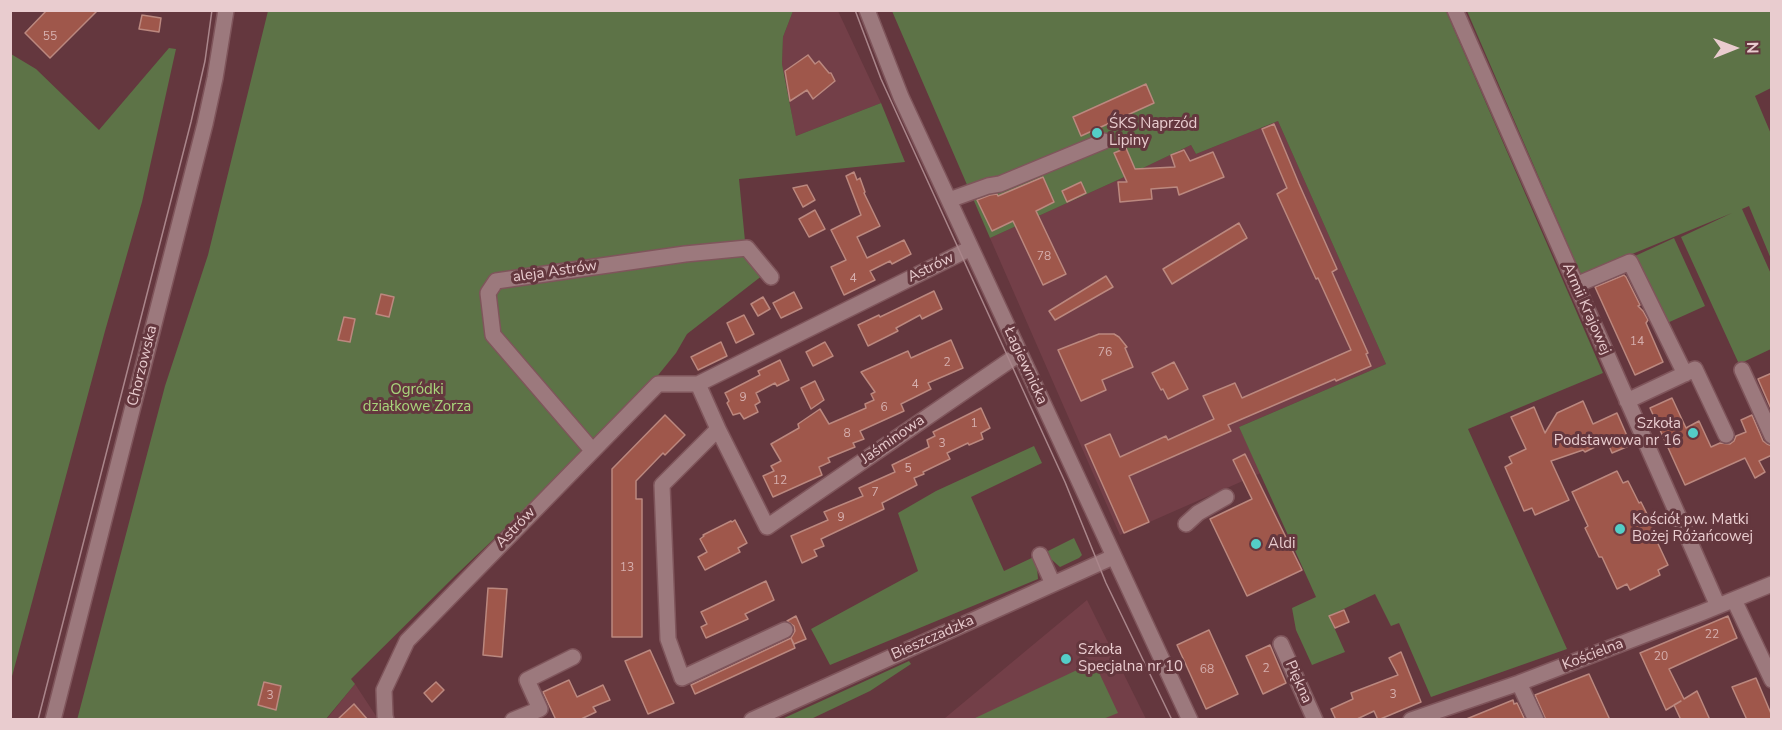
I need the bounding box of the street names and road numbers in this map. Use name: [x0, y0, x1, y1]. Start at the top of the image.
street label: Astrów: [905, 249, 957, 287]
street label: aleja Astrów: [512, 257, 598, 287]
street label: Armii Krajowej: [1558, 260, 1614, 358]
street label: Chorzowska: [124, 324, 162, 408]
street label: Łagiewnicka: [999, 325, 1051, 407]
street label: Jaśminowa: [858, 412, 928, 468]
street label: Astrów: [492, 504, 540, 552]
street label: Bieszczadzka: [889, 612, 977, 664]
street label: Kościelna: [1560, 635, 1626, 675]
street label: Piękna: [1281, 658, 1315, 706]

